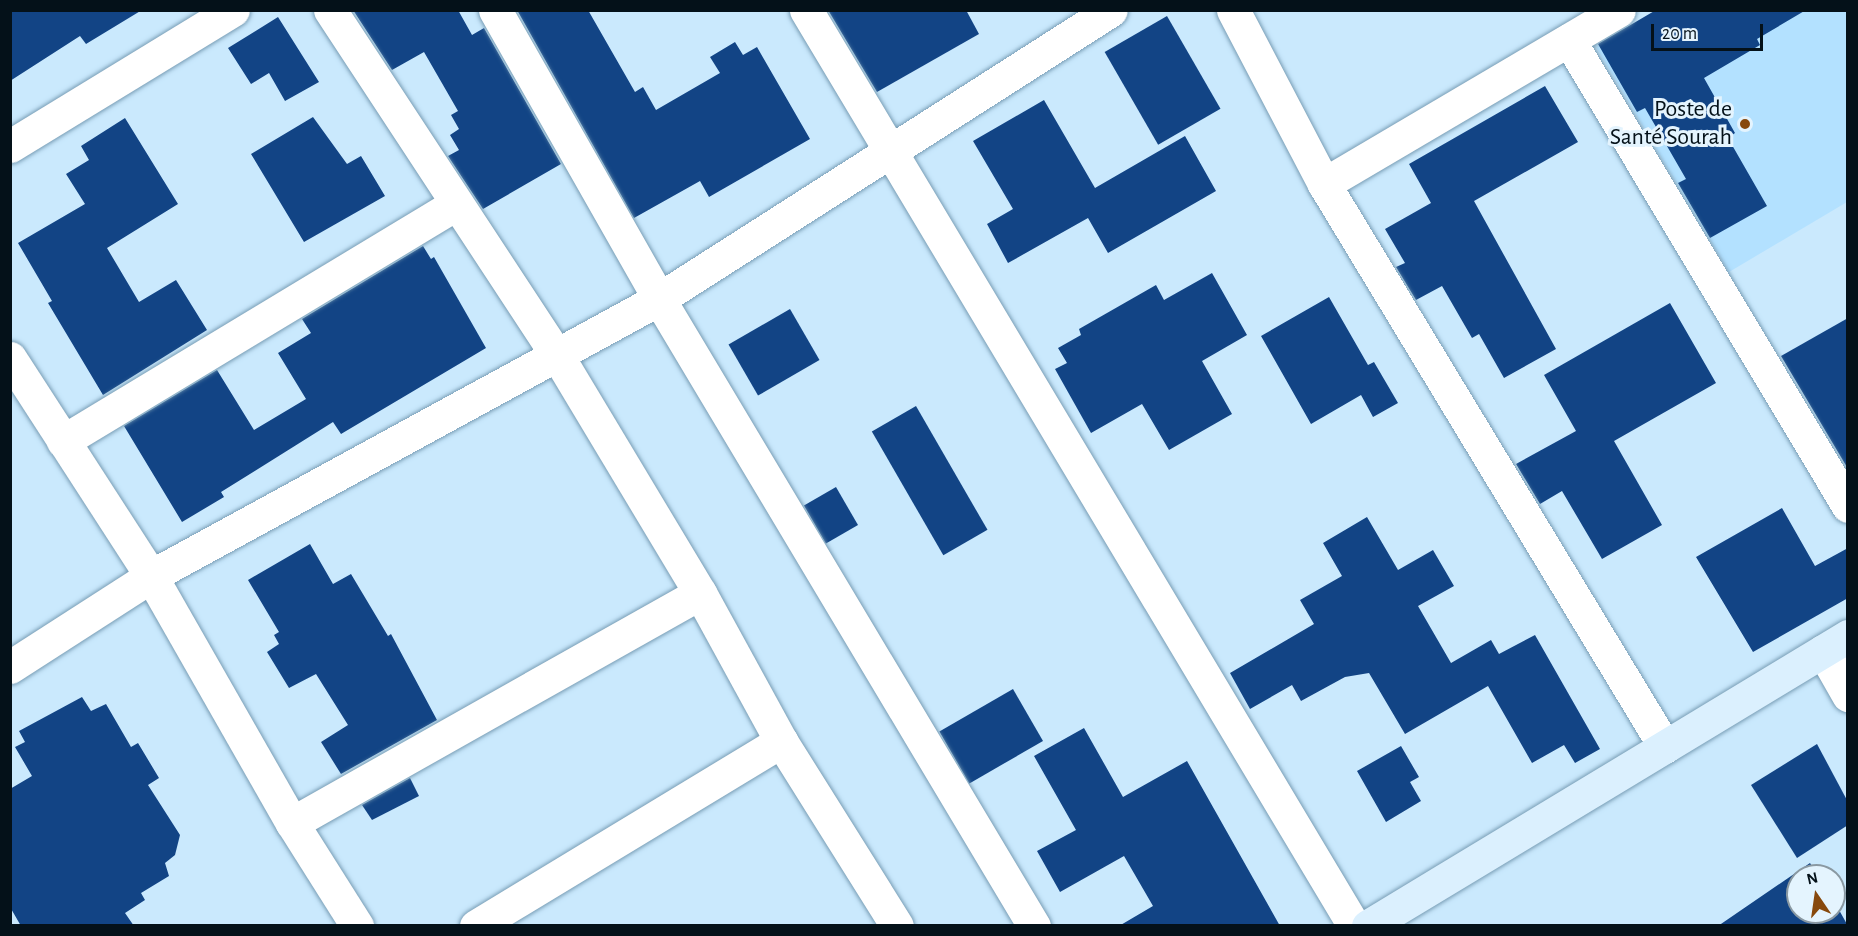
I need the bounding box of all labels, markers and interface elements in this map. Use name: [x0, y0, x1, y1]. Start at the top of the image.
scale bar: [1654, 12, 1766, 50]
text: 20 m: [1662, 25, 1697, 43]
place label: Poste de Santé Sourah: [1610, 96, 1732, 152]
marker: Poste de Santé Sourah: [1736, 115, 1754, 133]
north arrow: [1786, 864, 1846, 924]
text: N: [1805, 869, 1820, 887]

